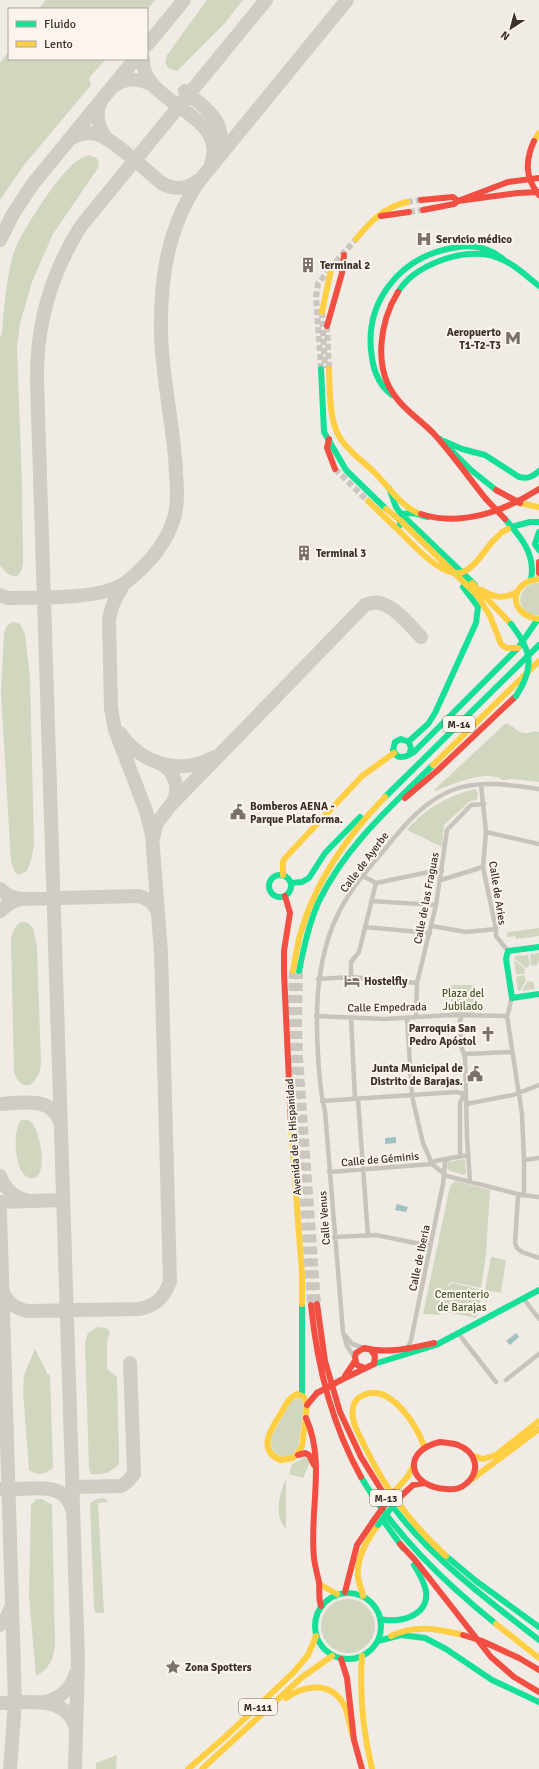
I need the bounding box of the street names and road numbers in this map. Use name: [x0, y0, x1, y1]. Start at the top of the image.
road number: M-14: [443, 716, 475, 732]
street label: Calle de Ayerbe: [337, 829, 391, 895]
street label: Calle de las Fraguas: [411, 851, 442, 945]
street label: Calle de Aries: [486, 860, 509, 926]
street label: Calle Empedrada: [347, 1000, 427, 1015]
street label: Avenida de la Hispanidad: [283, 1078, 304, 1196]
street label: Calle de Géminis: [341, 1150, 420, 1169]
street label: Calle Venus: [316, 1190, 333, 1246]
street label: Calle de Iberia: [406, 1223, 433, 1292]
road number: M-13: [370, 1490, 402, 1506]
road number: M-111: [239, 1699, 277, 1715]

